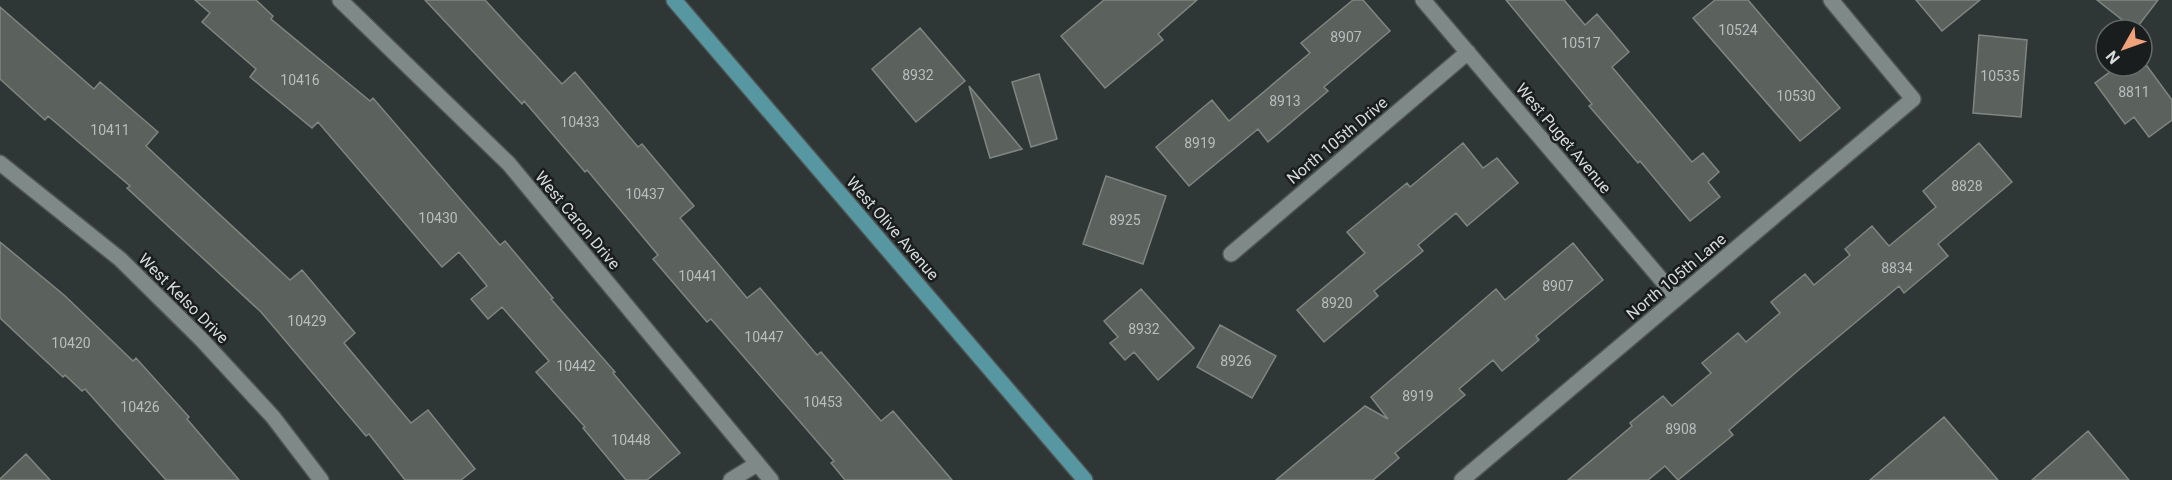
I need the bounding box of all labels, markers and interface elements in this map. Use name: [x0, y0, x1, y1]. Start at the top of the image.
north arrow: [2094, 18, 2154, 78]
house number: 10524: [1718, 22, 1758, 38]
house number: 8907: [1330, 29, 1362, 45]
house number: 10517: [1561, 35, 1601, 51]
text: N: [2102, 47, 2124, 68]
house number: 8932: [902, 67, 934, 83]
house number: 10535: [1980, 68, 2020, 84]
house number: 10416: [280, 72, 320, 88]
street label: West Puget Avenue: [1512, 79, 1615, 197]
house number: 8811: [2118, 84, 2150, 100]
house number: 10530: [1776, 88, 1816, 104]
house number: 8913: [1269, 93, 1301, 109]
street label: North 105th Drive: [1283, 93, 1391, 188]
house number: 10433: [560, 114, 600, 130]
house number: 10411: [90, 122, 130, 138]
house number: 8919: [1184, 135, 1216, 151]
street label: West Caron Drive: [531, 167, 624, 273]
street label: West Olive Avenue: [842, 173, 943, 284]
house number: 8828: [1951, 178, 1983, 194]
house number: 10437: [625, 186, 665, 202]
house number: 10430: [418, 210, 458, 226]
house number: 8925: [1109, 212, 1141, 228]
street label: North 105th Lane: [1623, 229, 1730, 324]
street label: West Kelso Drive: [135, 249, 233, 347]
house number: 8834: [1881, 260, 1913, 276]
house number: 10441: [678, 268, 718, 284]
house number: 8907: [1542, 278, 1574, 294]
house number: 8920: [1321, 295, 1353, 311]
house number: 10429: [287, 313, 327, 329]
house number: 8932: [1128, 321, 1160, 337]
house number: 10447: [744, 329, 784, 345]
house number: 10420: [51, 335, 91, 351]
house number: 8926: [1220, 353, 1252, 369]
house number: 10442: [556, 358, 596, 374]
house number: 8919: [1402, 388, 1434, 404]
house number: 10453: [803, 394, 843, 410]
house number: 10426: [120, 399, 160, 415]
house number: 8908: [1665, 421, 1697, 437]
house number: 10448: [611, 432, 651, 448]

